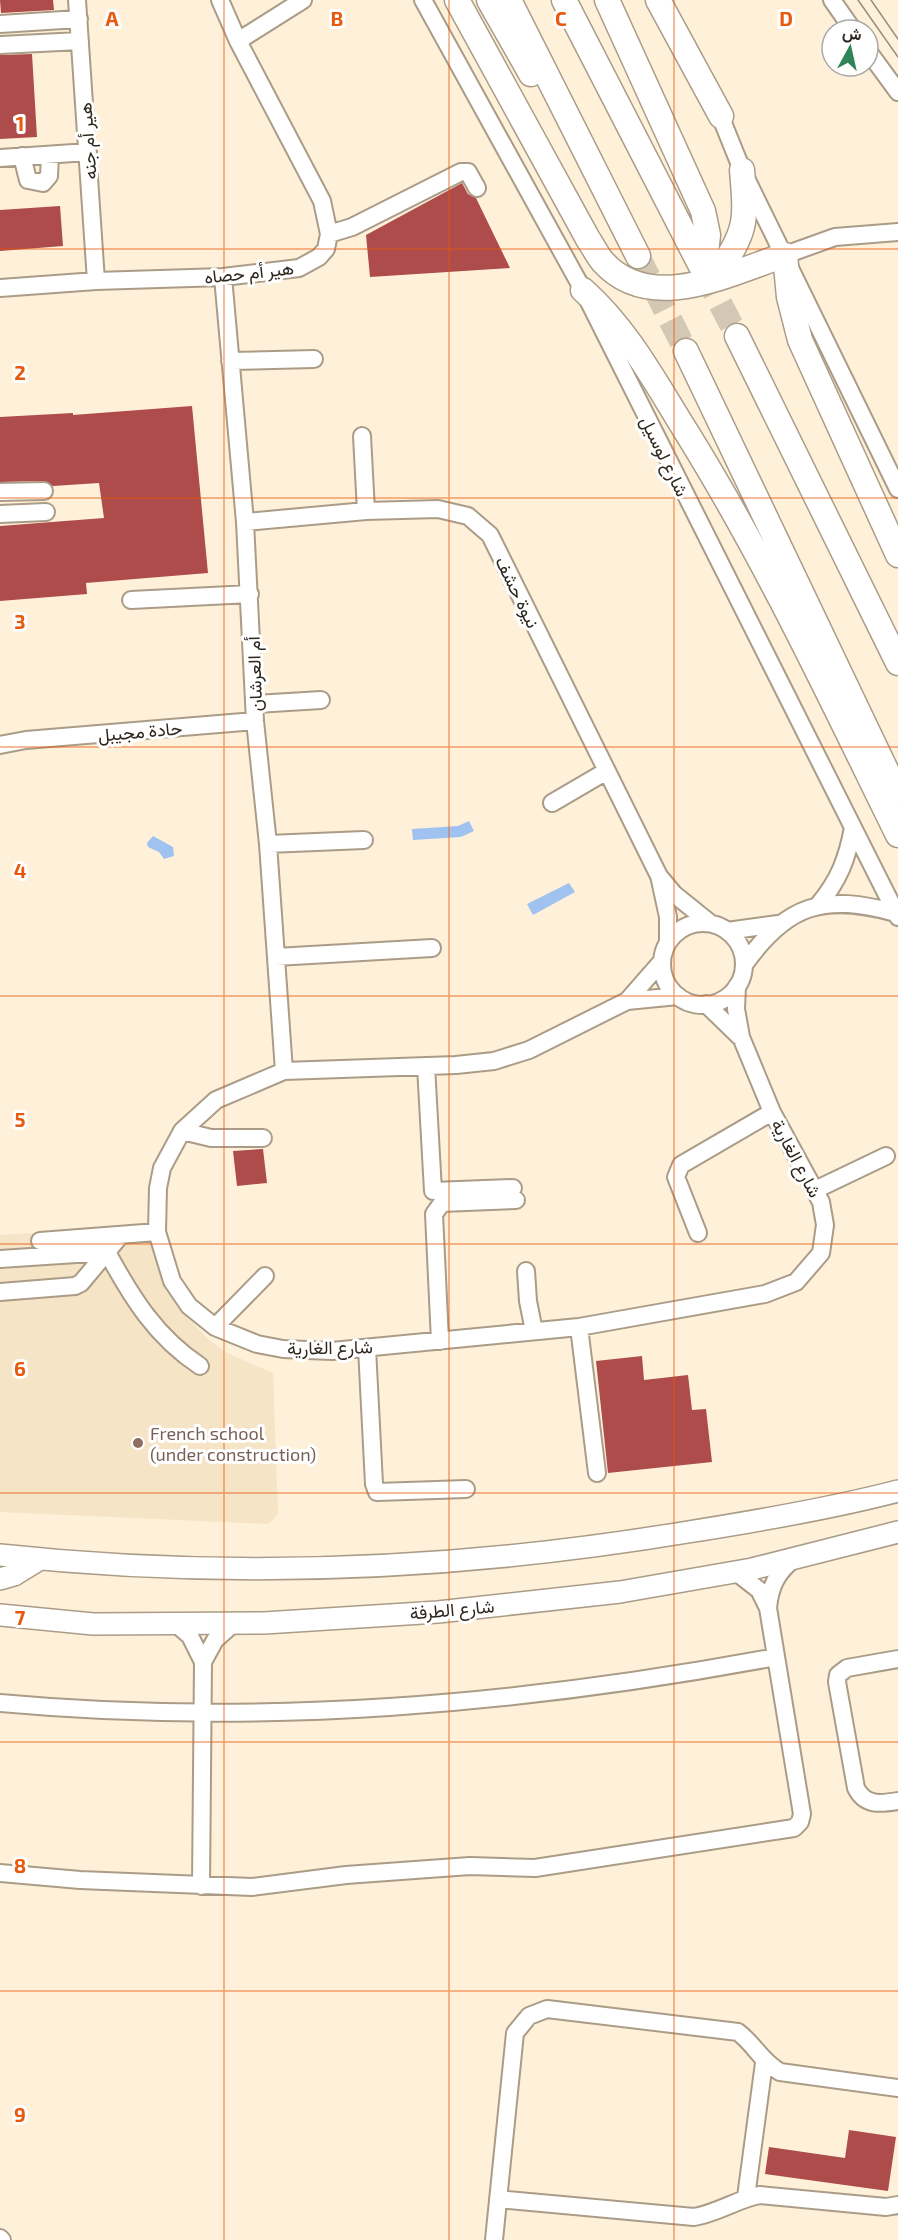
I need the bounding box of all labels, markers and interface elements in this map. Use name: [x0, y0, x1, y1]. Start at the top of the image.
text: A: [105, 6, 119, 30]
text: B: [331, 6, 343, 30]
text: C: [555, 6, 567, 30]
text: D: [779, 6, 793, 30]
north arrow: [820, 18, 880, 78]
text: ش: [841, 22, 863, 44]
street label: هير أم جنه: [73, 102, 103, 180]
text: 1: [16, 111, 24, 135]
street label: هير أم حصاه: [203, 256, 295, 290]
text: 2: [14, 360, 26, 384]
street label: شارع لوسيل: [634, 412, 694, 501]
street label: نيوة حشف: [490, 553, 545, 632]
text: 3: [14, 609, 26, 633]
street label: أم العرشان: [242, 636, 268, 712]
street label: حادة مجيبل: [97, 716, 183, 747]
text: 4: [14, 858, 27, 882]
text: 5: [14, 1107, 26, 1131]
street label: شارع الغارية: [765, 1115, 827, 1202]
street label: شارع الغارية: [287, 1335, 373, 1361]
text: 6: [14, 1356, 26, 1380]
place label: French school (under construction): [150, 1422, 316, 1465]
marker: French school (under construction): [131, 1436, 145, 1450]
street label: شارع الطرفة: [409, 1594, 495, 1626]
text: 7: [15, 1605, 26, 1629]
text: 8: [14, 1853, 26, 1877]
text: 9: [14, 2102, 26, 2126]

